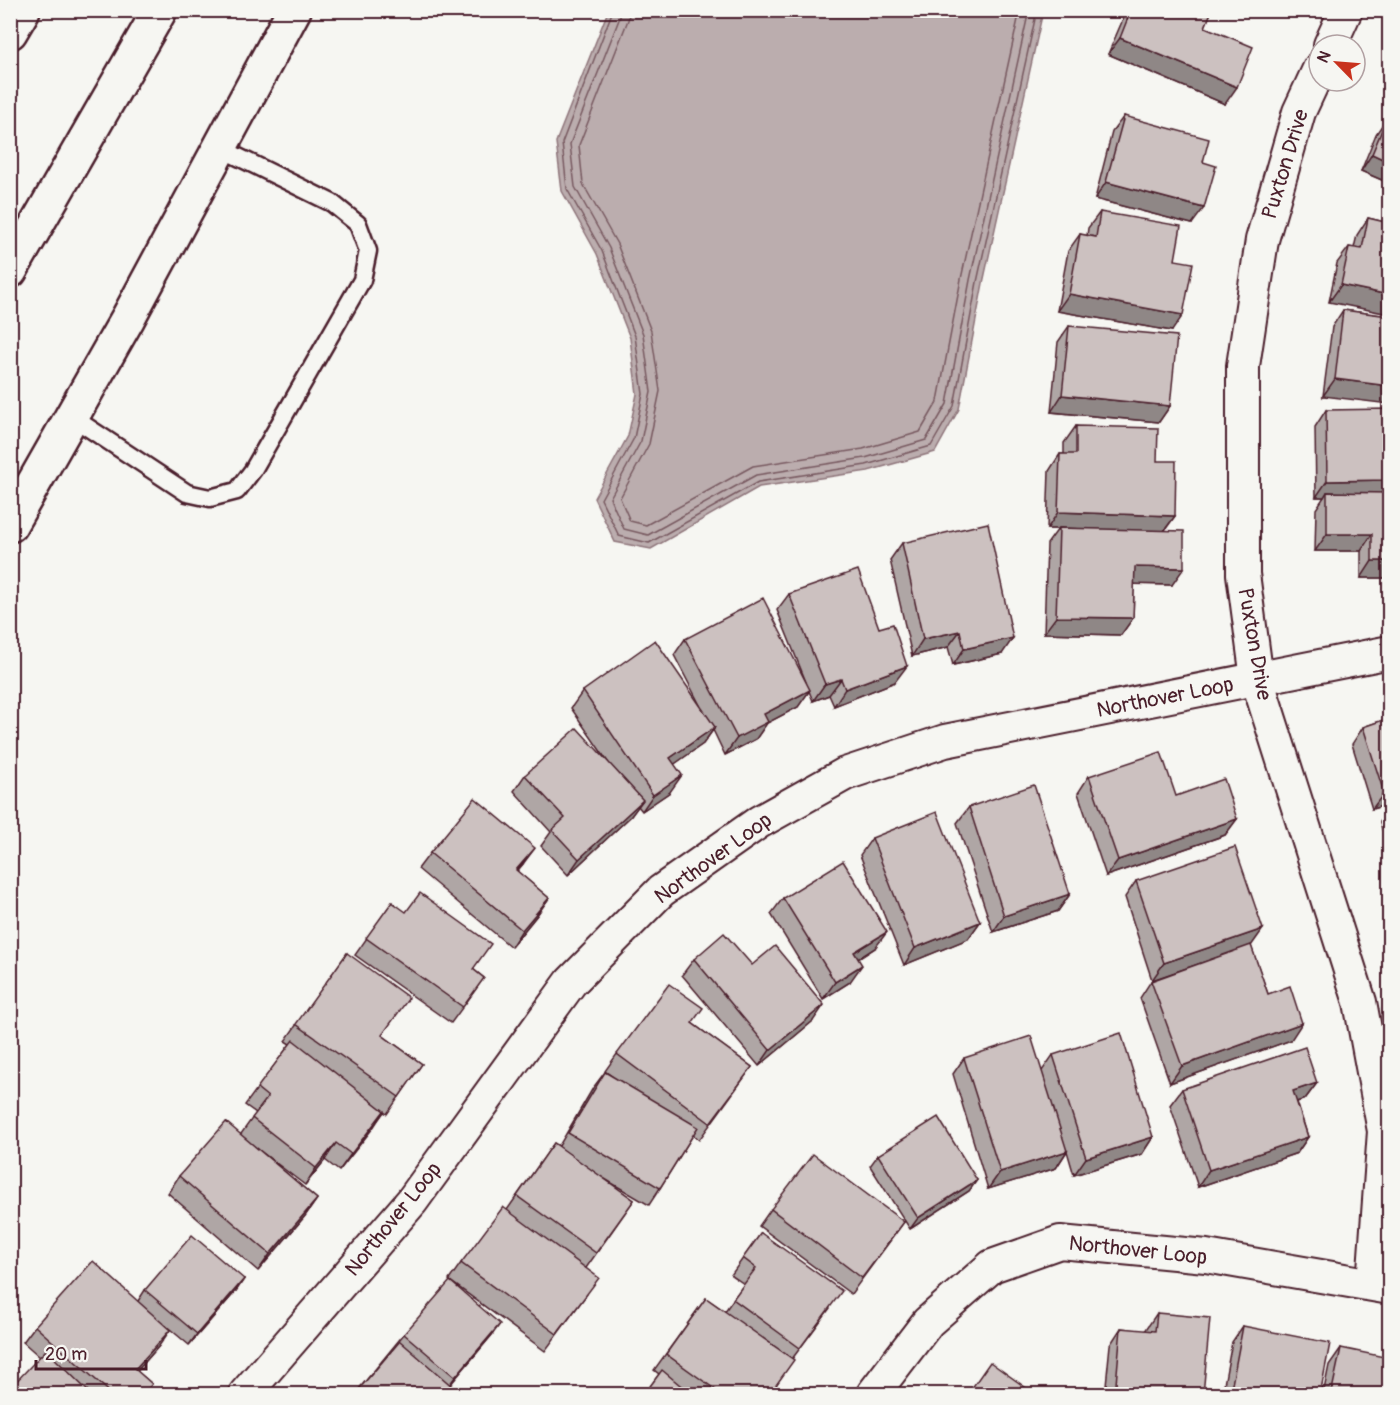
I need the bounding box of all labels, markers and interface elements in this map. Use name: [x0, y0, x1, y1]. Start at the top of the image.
north arrow: [1307, 33, 1367, 93]
text: N: [1313, 48, 1336, 66]
street label: Puxton Drive: [1256, 105, 1315, 222]
street label: Puxton Drive: [1231, 586, 1278, 703]
street label: Northover Loop: [1094, 671, 1236, 724]
street label: Northover Loop: [649, 807, 777, 910]
street label: Northover Loop: [339, 1157, 448, 1282]
street label: Northover Loop: [1067, 1230, 1209, 1271]
scale bar: [36, 1333, 146, 1371]
text: 20 m: [45, 1343, 87, 1366]

